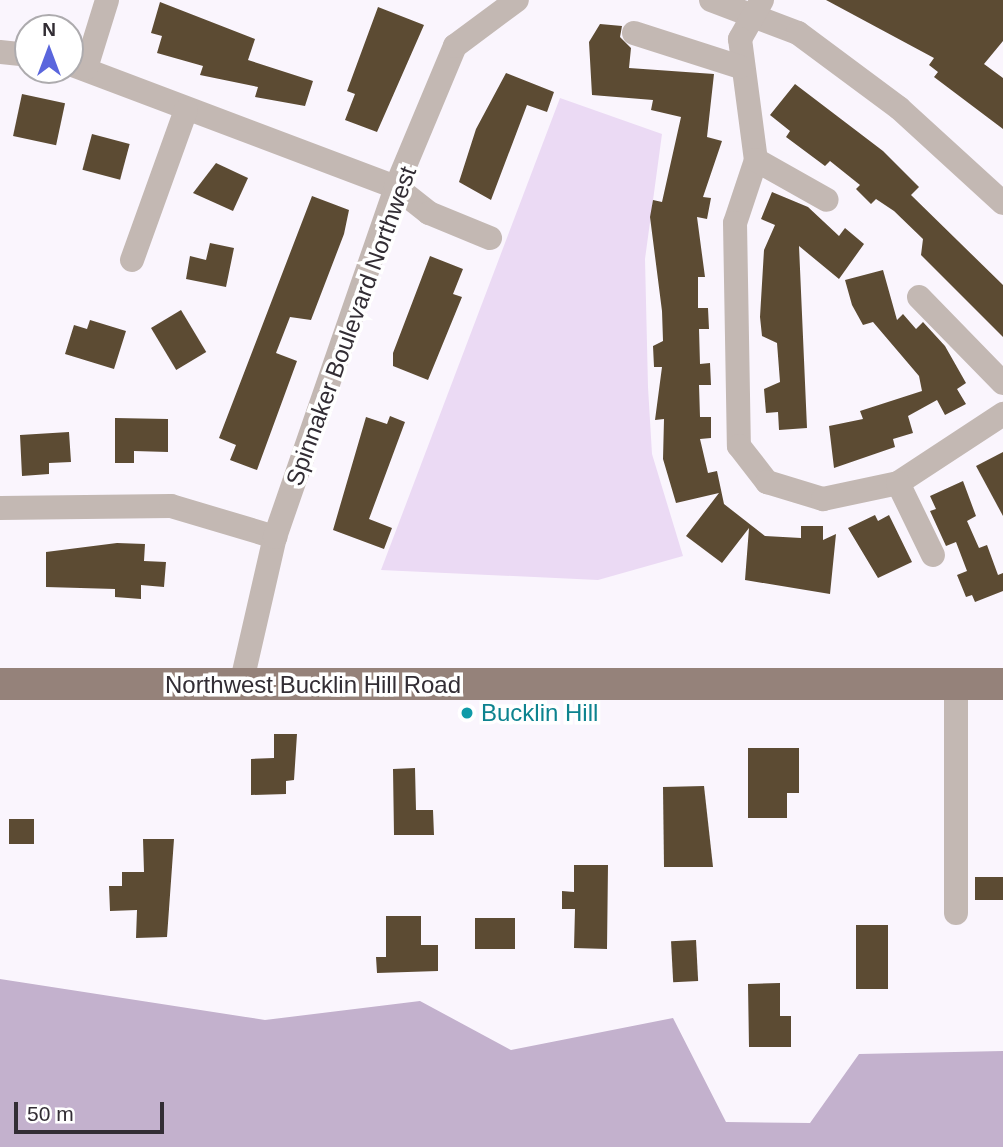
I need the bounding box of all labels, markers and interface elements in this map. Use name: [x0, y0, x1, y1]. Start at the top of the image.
north arrow: [14, 14, 84, 84]
text: N: [42, 19, 56, 40]
street label: Spinnaker Boulevard Northwest: [280, 162, 422, 490]
street label: Northwest Bucklin Hill Road: [165, 671, 461, 699]
place label: Bucklin Hill: [481, 699, 598, 727]
marker: Bucklin Hill: [459, 705, 475, 721]
scale bar: [18, 1088, 168, 1132]
text: 50 m: [27, 1102, 74, 1125]

